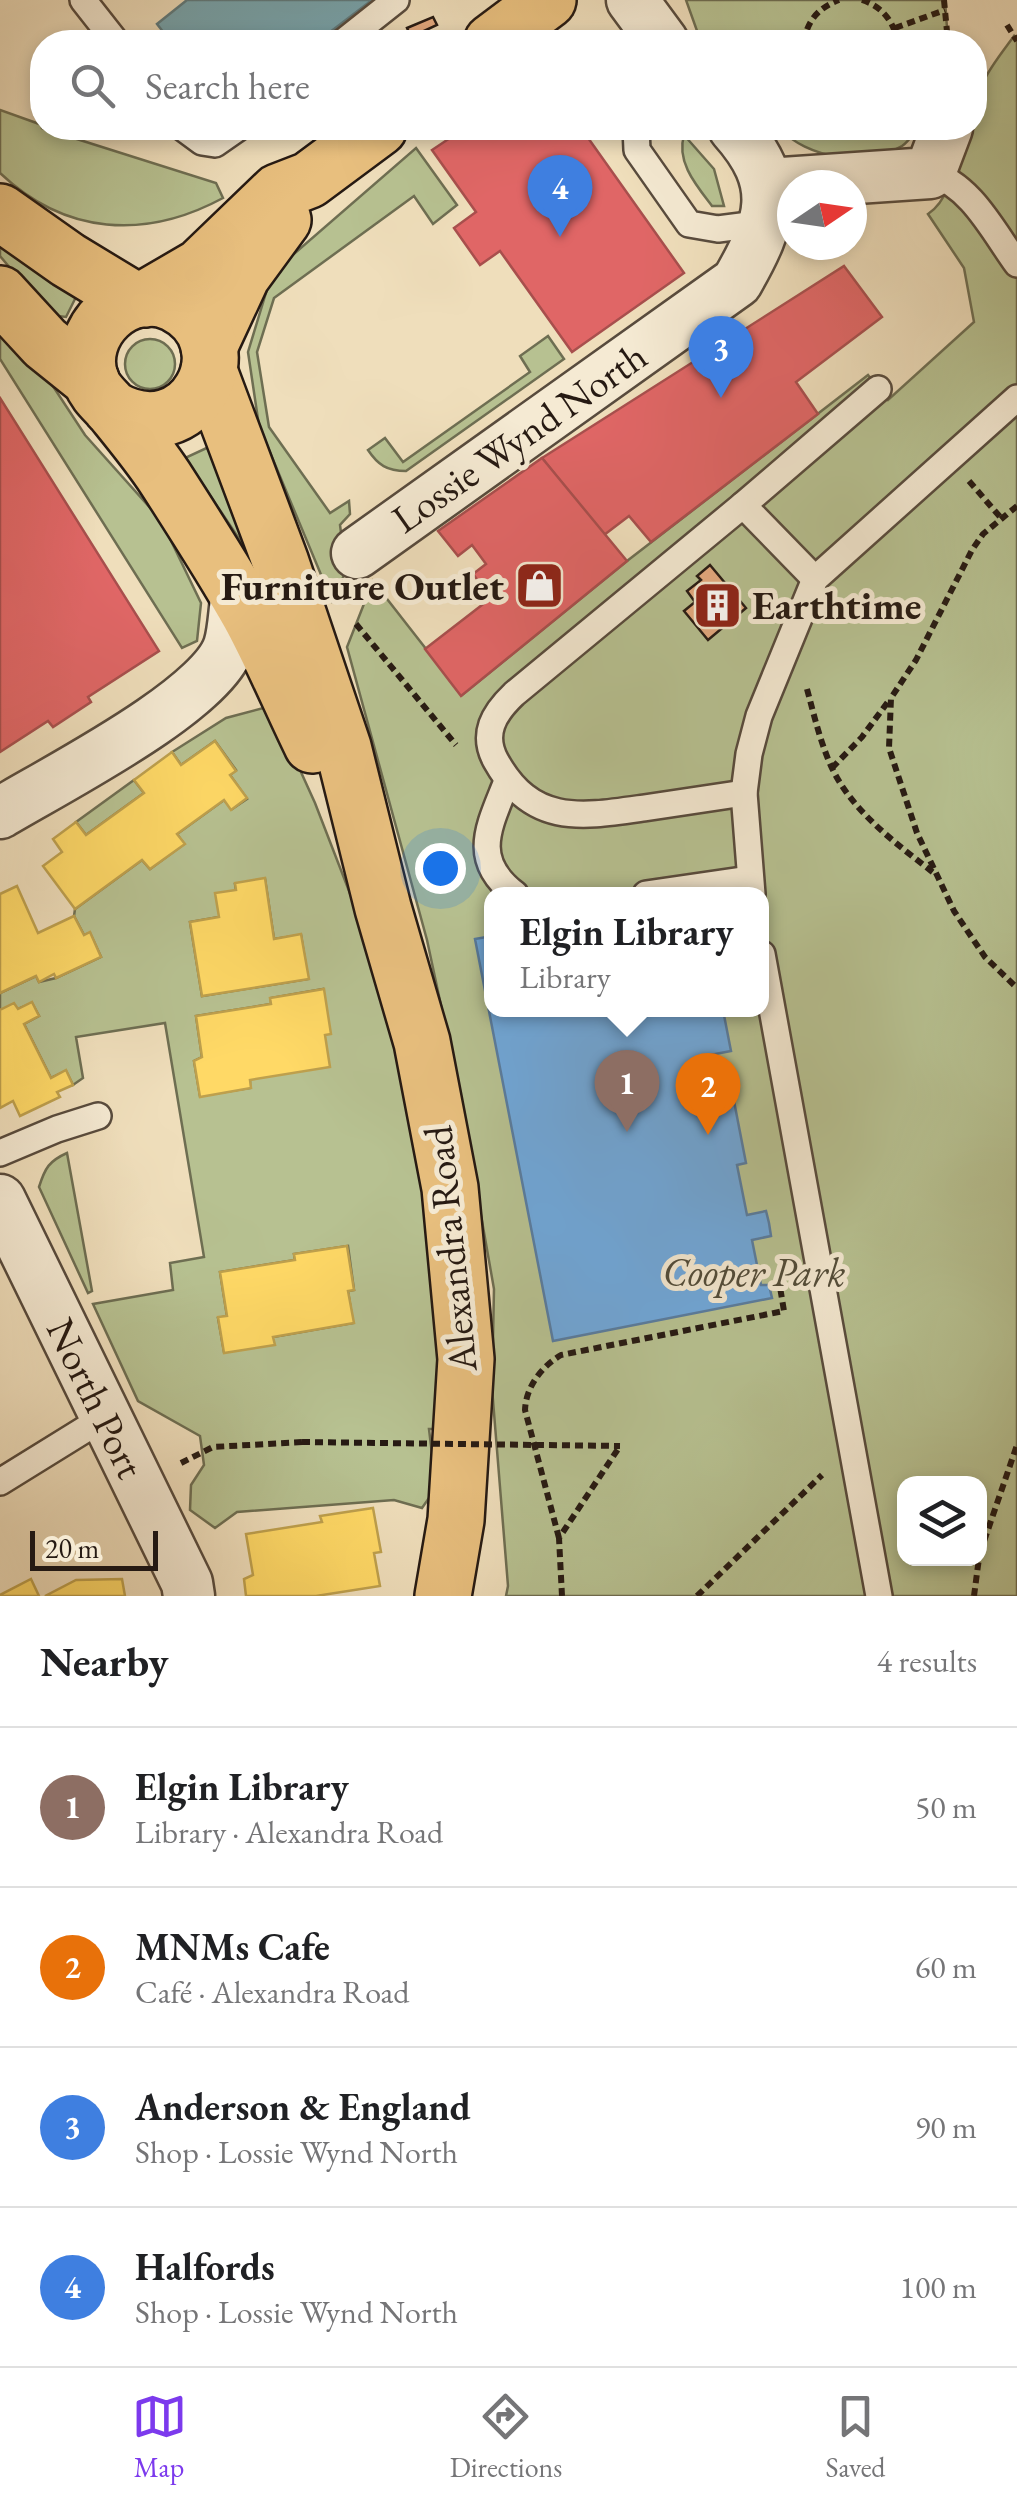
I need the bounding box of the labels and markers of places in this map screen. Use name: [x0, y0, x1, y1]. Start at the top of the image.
pin: 4: [528, 154, 592, 237]
pin: 3: [688, 316, 754, 398]
place label: Furniture Outlet: [221, 560, 504, 612]
shop icon: Furniture Outlet: [513, 560, 565, 612]
building icon: Earthtime: [691, 579, 743, 631]
place label: Earthtime: [752, 579, 921, 631]
pin: 1: [594, 1050, 660, 1132]
pin: 2: [676, 1052, 740, 1135]

